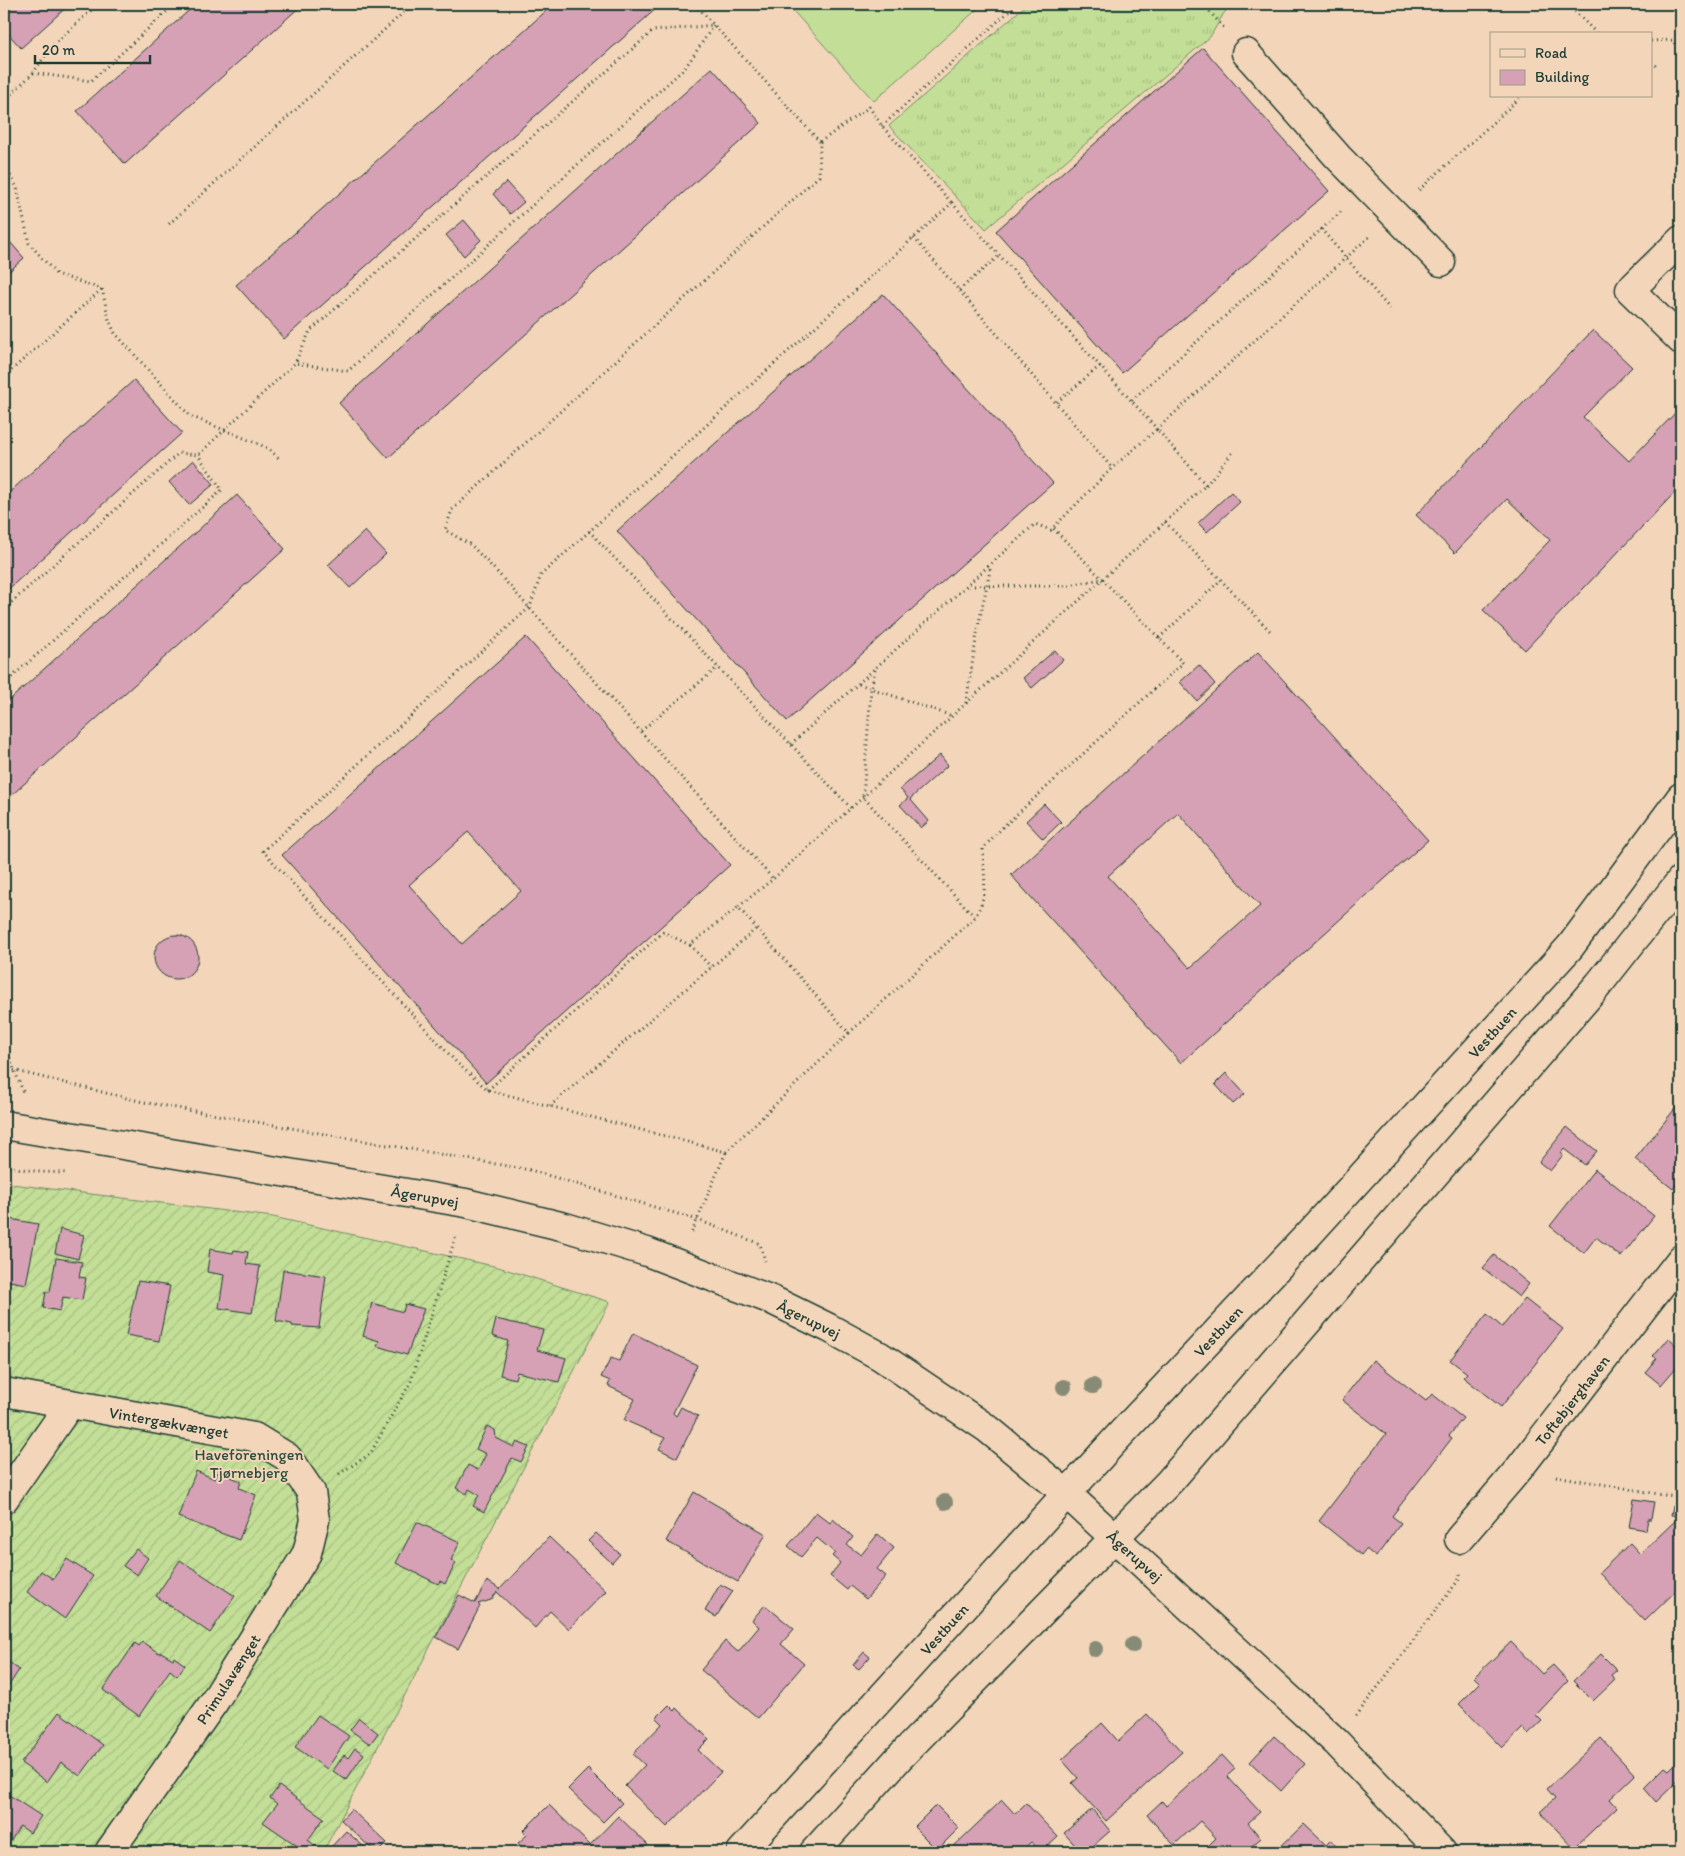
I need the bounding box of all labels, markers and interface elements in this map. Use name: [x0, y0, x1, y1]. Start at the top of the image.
scale bar: [35, 32, 150, 64]
legend: [1490, 32, 1652, 98]
text: 20 m: [42, 41, 76, 59]
text: Road: [1535, 44, 1568, 62]
text: Building: [1535, 68, 1589, 86]
street label: Vestbuen: [1464, 1002, 1521, 1062]
street label: Ågerupvej: [390, 1181, 460, 1212]
street label: Ågerupvej: [774, 1296, 844, 1343]
street label: Vestbuen: [1190, 1302, 1247, 1361]
street label: Toftebjerghaven: [1531, 1351, 1614, 1450]
street label: Vintergækvænget: [108, 1403, 230, 1442]
park label: Haveforeningen Tjørnebjerg: [194, 1445, 304, 1482]
street label: Ågerupvej: [1103, 1526, 1166, 1586]
street label: Vestbuen: [916, 1599, 973, 1659]
street label: Primulavænget: [192, 1631, 265, 1728]

